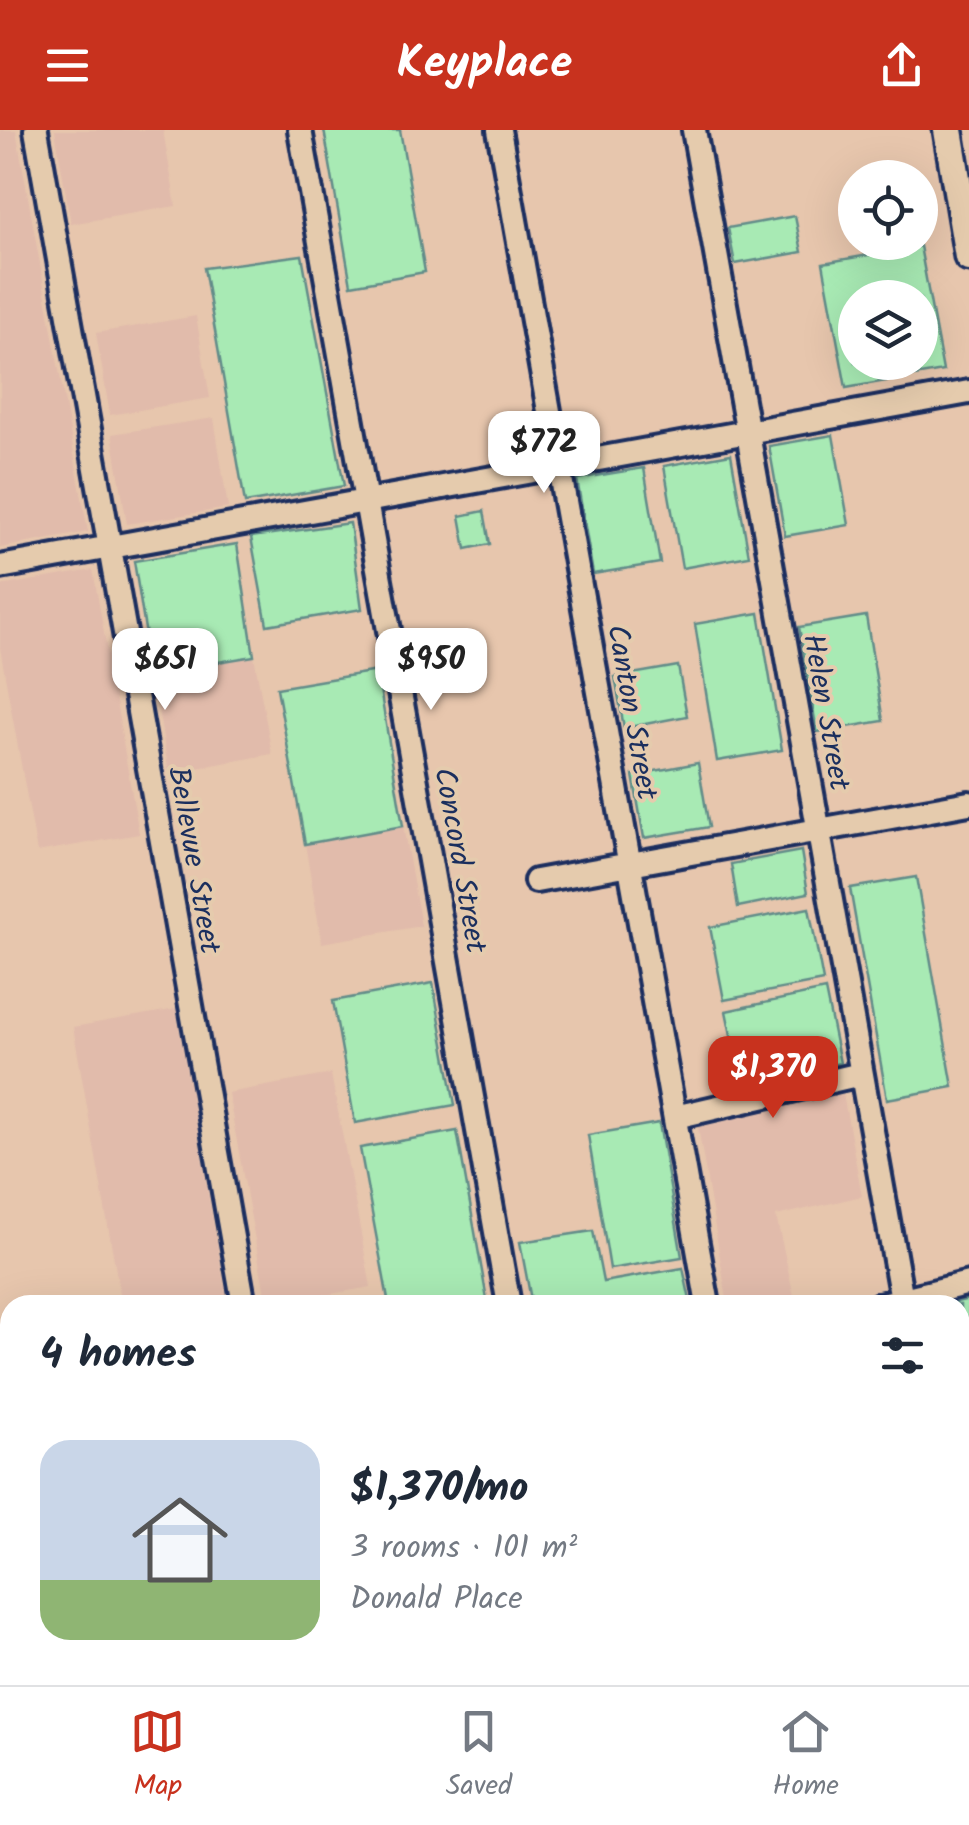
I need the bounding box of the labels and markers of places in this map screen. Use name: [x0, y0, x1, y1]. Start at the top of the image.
pin: $772: [485, 411, 603, 496]
pin: $651: [106, 628, 224, 713]
pin: $950: [372, 628, 490, 713]
pin: $1,370: [692, 1036, 854, 1121]

